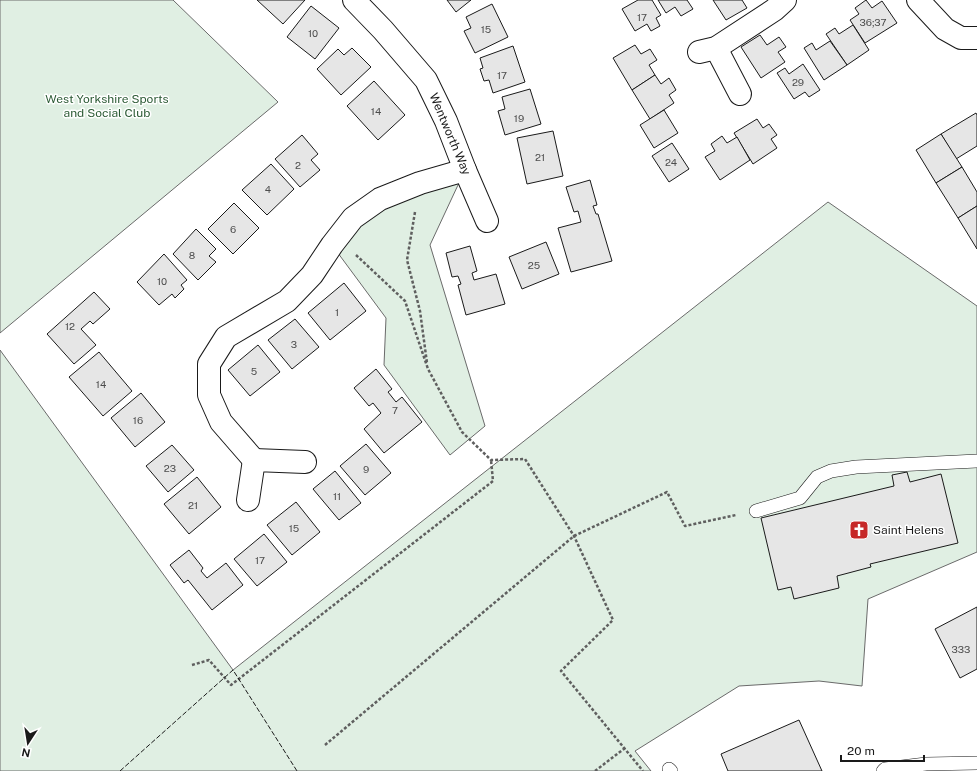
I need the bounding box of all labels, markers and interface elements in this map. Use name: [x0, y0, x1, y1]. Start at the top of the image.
house number: 17: [637, 11, 647, 23]
house number: 36;37: [860, 16, 886, 28]
house number: 15: [481, 23, 491, 35]
house number: 10: [308, 27, 318, 39]
house number: 17: [497, 69, 507, 81]
house number: 29: [792, 76, 804, 88]
street label: Wentworth Way: [426, 91, 474, 178]
park label: West Yorkshire Sports and Social Club: [45, 92, 169, 120]
house number: 14: [371, 105, 381, 117]
house number: 19: [514, 112, 524, 124]
house number: 21: [535, 151, 545, 163]
house number: 24: [665, 156, 677, 168]
house number: 2: [295, 159, 301, 171]
house number: 4: [265, 183, 271, 195]
house number: 6: [230, 223, 236, 235]
house number: 8: [189, 249, 195, 261]
house number: 25: [528, 259, 540, 271]
house number: 10: [157, 275, 167, 287]
house number: 1: [335, 306, 339, 318]
house number: 12: [65, 320, 75, 332]
house number: 3: [291, 338, 297, 350]
house number: 5: [251, 365, 257, 377]
house number: 14: [96, 378, 106, 390]
house number: 7: [392, 404, 398, 416]
house number: 16: [133, 414, 143, 426]
house number: 23: [164, 462, 176, 474]
house number: 9: [363, 463, 369, 475]
house number: 11: [333, 490, 341, 502]
house number: 21: [188, 499, 198, 511]
church icon: Saint Helens: [848, 519, 870, 541]
house number: 15: [289, 522, 299, 534]
place label: Saint Helens: [873, 523, 944, 537]
house number: 17: [255, 554, 265, 566]
house number: 333: [952, 643, 970, 655]
north arrow: [8, 723, 48, 763]
scale bar: [841, 737, 924, 763]
text: 20 m: [847, 744, 875, 758]
text: N: [20, 746, 31, 760]

